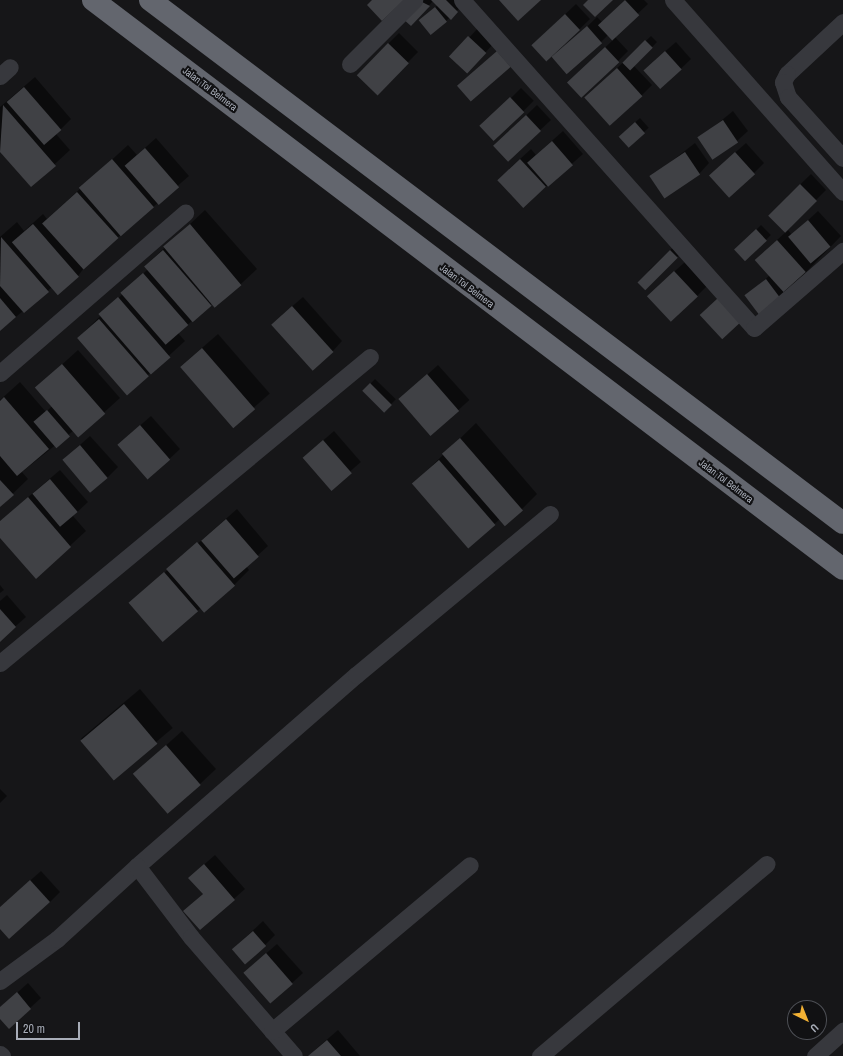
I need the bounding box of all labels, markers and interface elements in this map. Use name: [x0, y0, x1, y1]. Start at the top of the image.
street label: Jalan Tol Belmera: [180, 65, 240, 113]
street label: Jalan Tol Belmera: [437, 262, 497, 310]
street label: Jalan Tol Belmera: [696, 457, 756, 505]
north arrow: [787, 1000, 827, 1040]
scale bar: [18, 1014, 82, 1040]
text: 20 m: [23, 1021, 45, 1037]
text: U: [807, 1021, 822, 1035]

